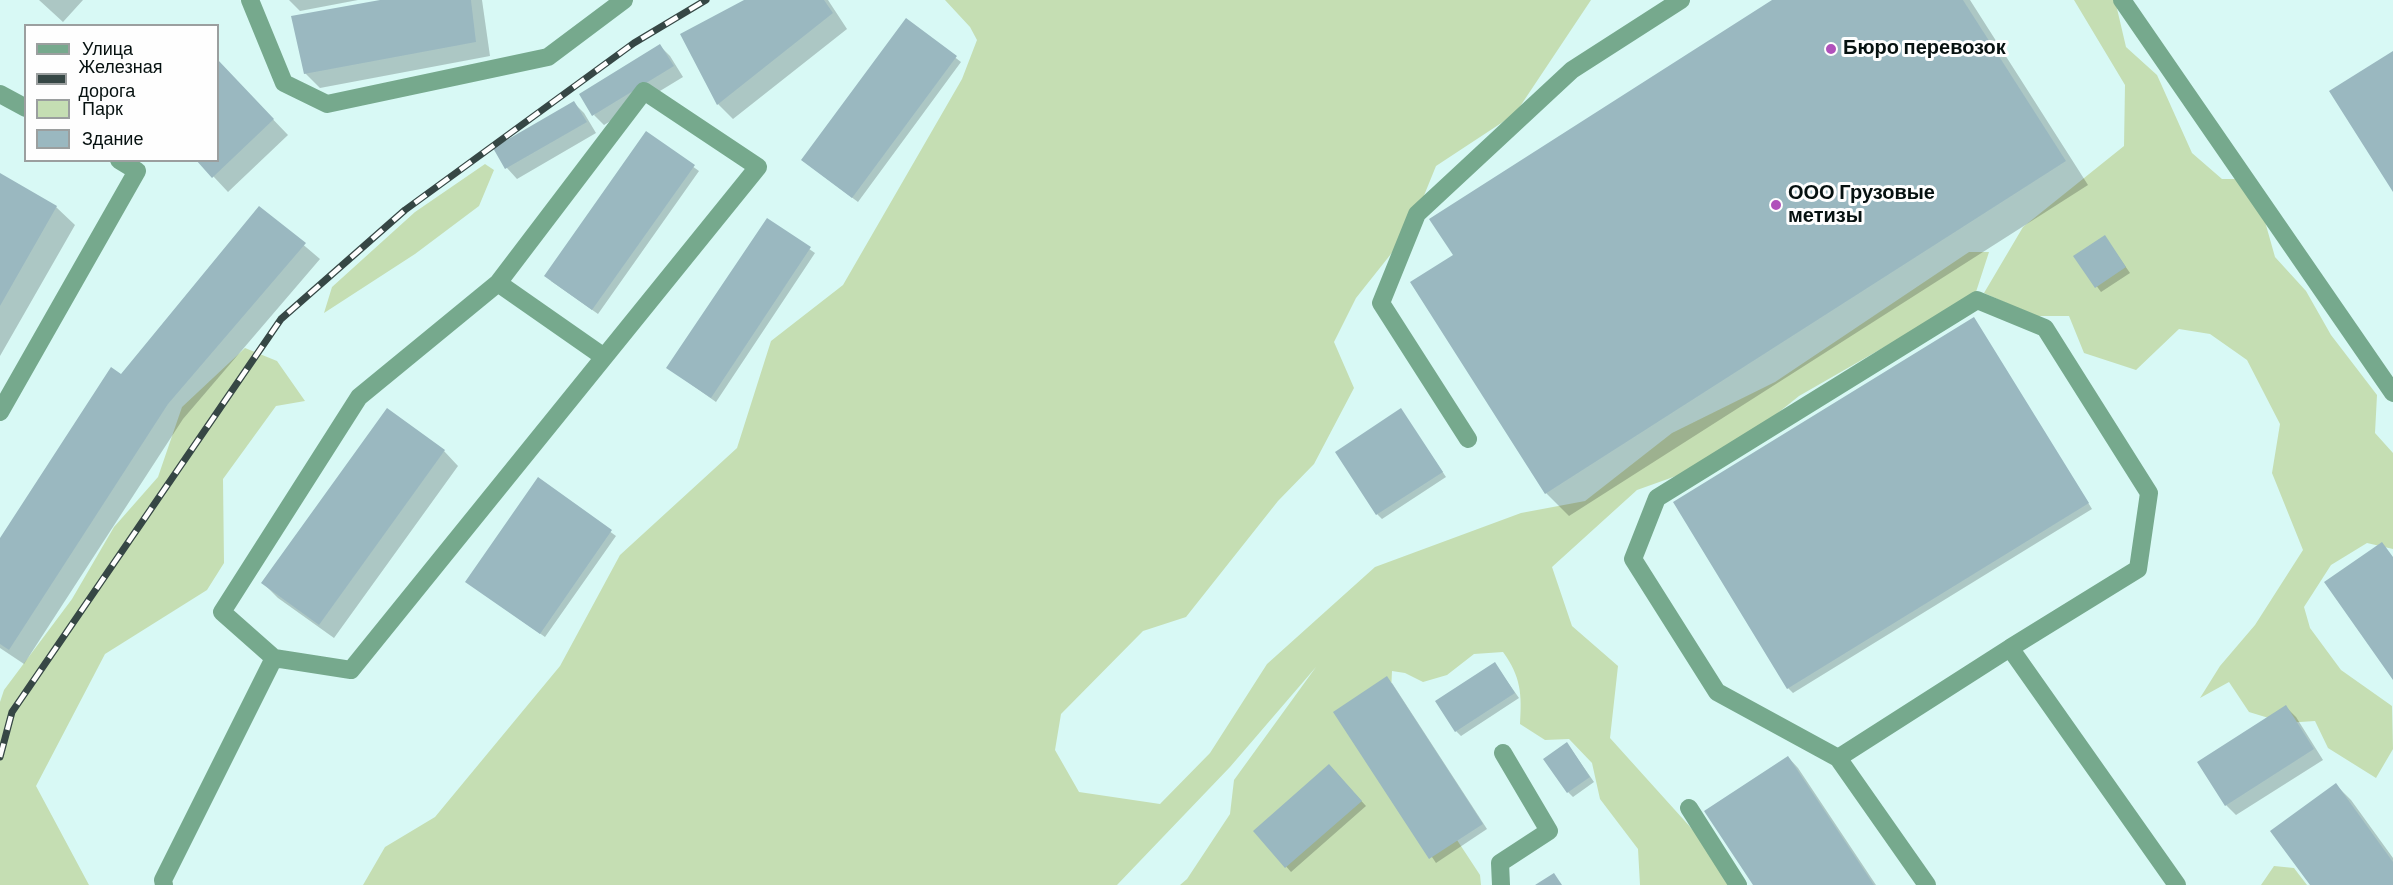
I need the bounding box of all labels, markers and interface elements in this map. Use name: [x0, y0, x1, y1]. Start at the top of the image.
legend: [24, 24, 219, 162]
text: Улица: [82, 37, 133, 61]
place label: Бюро перевозок: [1843, 37, 2006, 61]
marker: Бюро перевозок: [1824, 42, 1838, 56]
text: Железная дорога: [79, 55, 162, 103]
text: Парк: [82, 97, 123, 121]
text: Здание: [82, 127, 143, 151]
place label: ООО Грузовые метизы: [1788, 182, 1935, 229]
marker: ООО Грузовые метизы: [1769, 198, 1783, 212]

